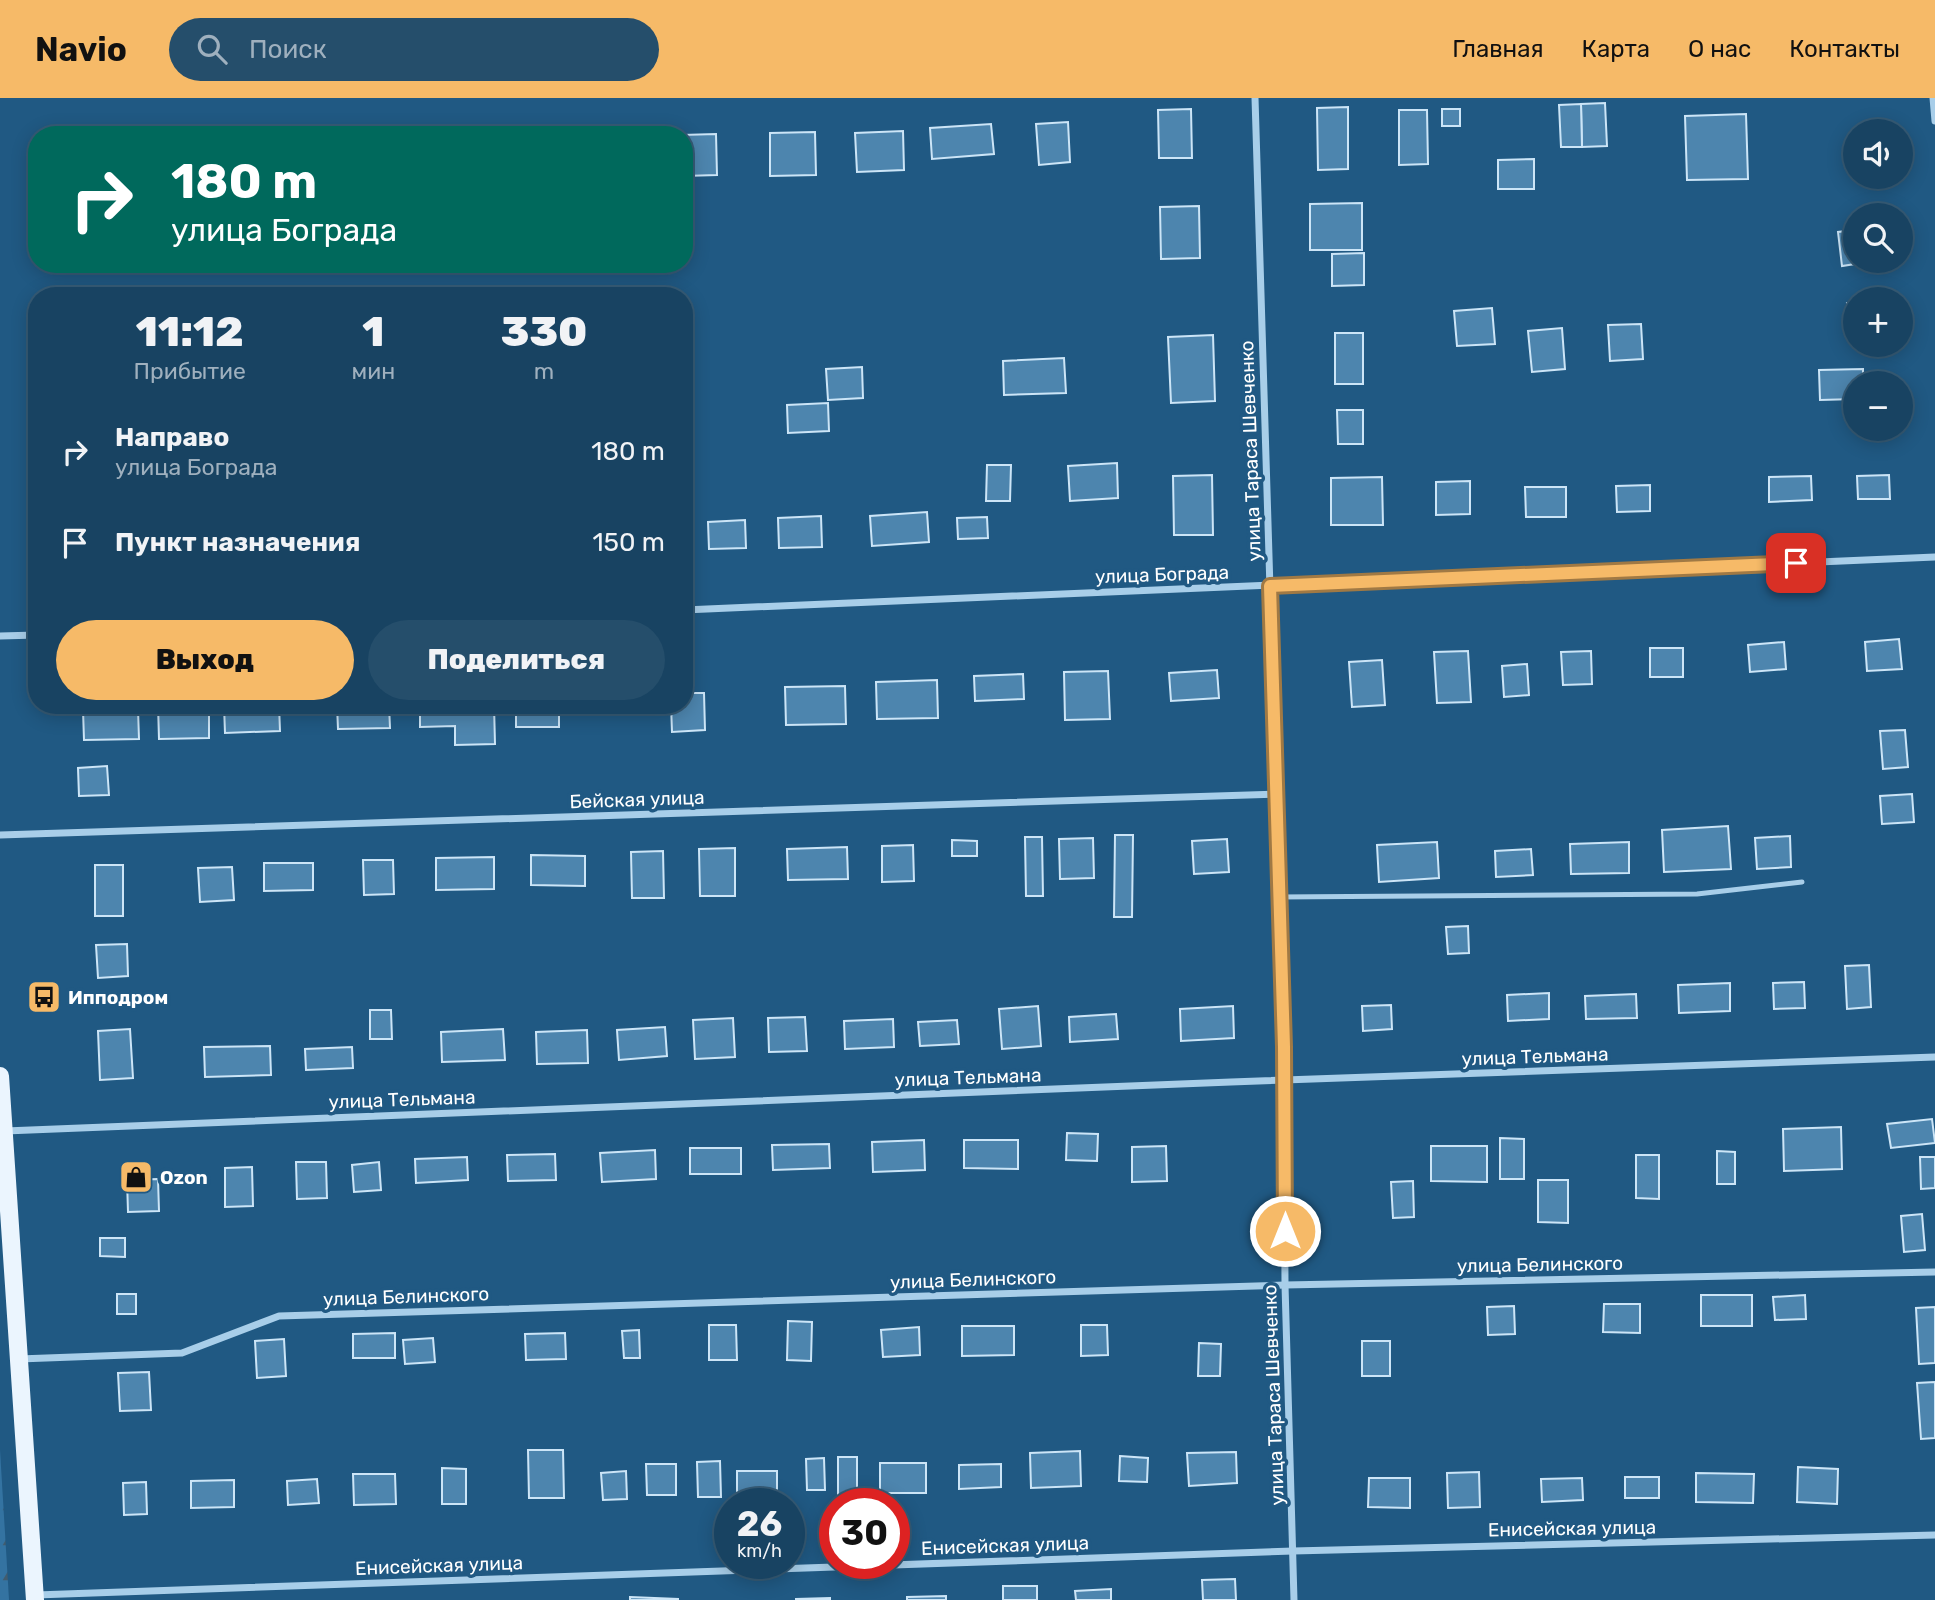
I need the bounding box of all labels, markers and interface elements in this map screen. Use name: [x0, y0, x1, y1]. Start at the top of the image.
search box: [169, 18, 659, 81]
text: Navio: [35, 30, 127, 69]
icon: search: [193, 30, 231, 68]
text: Поиск: [249, 34, 327, 65]
text: Главная: [1452, 35, 1544, 63]
text: Карта: [1582, 35, 1650, 63]
text: О нас: [1688, 35, 1751, 63]
text: Контакты: [1789, 35, 1900, 63]
map controls: [1843, 119, 1913, 441]
button: sound: [1843, 119, 1913, 189]
text: 180 m: [171, 152, 317, 210]
icon: right: [56, 154, 147, 245]
button: search: [1843, 203, 1913, 273]
text: улица Бограда: [171, 211, 397, 249]
button: +: [1843, 287, 1913, 357]
text: 11:12: [136, 307, 244, 357]
text: 1: [362, 307, 384, 357]
text: 330: [501, 307, 587, 357]
street label: улица Тараса Шевченко: [1235, 340, 1266, 562]
text: Прибытие: [134, 357, 246, 385]
text: мин: [351, 357, 395, 385]
text: m: [534, 357, 554, 385]
button: −: [1843, 371, 1913, 441]
text: Направо: [115, 422, 229, 453]
icon: right: [56, 433, 94, 471]
text: 180 m: [591, 436, 665, 467]
text: улица Бограда: [115, 453, 278, 481]
icon: arrive: [56, 524, 94, 562]
text: Пункт назначения: [115, 527, 360, 558]
text: 150 m: [592, 527, 665, 558]
pin: [1766, 533, 1826, 593]
icon: arrive: [1777, 544, 1815, 582]
street label: улица Бограда: [1095, 561, 1230, 588]
button: Выход: [56, 620, 354, 700]
button: Поделиться: [368, 620, 665, 700]
street label: Бейская улица: [569, 786, 705, 813]
bus stop icon: Ипподром: [25, 978, 63, 1016]
place label: Ипподром: [68, 986, 168, 1009]
street label: улица Тельмана: [1461, 1042, 1609, 1071]
street label: улица Тельмана: [894, 1063, 1042, 1092]
street label: улица Тельмана: [328, 1085, 476, 1114]
shop icon: Ozon: [117, 1158, 155, 1196]
place label: Ozon: [160, 1166, 208, 1189]
position arrow: [1248, 1194, 1322, 1268]
street label: улица Белинского: [1457, 1252, 1623, 1277]
street label: улица Белинского: [890, 1265, 1056, 1294]
street label: улица Белинского: [323, 1282, 489, 1311]
street label: улица Тараса Шевченко: [1258, 1284, 1289, 1506]
speed limit sign: 30: [819, 1488, 910, 1579]
text: 26: [737, 1503, 782, 1545]
street label: Енисейская улица: [1488, 1516, 1656, 1541]
street label: Енисейская улица: [921, 1531, 1089, 1560]
text: km/h: [737, 1540, 782, 1562]
street label: Енисейская улица: [355, 1551, 523, 1580]

